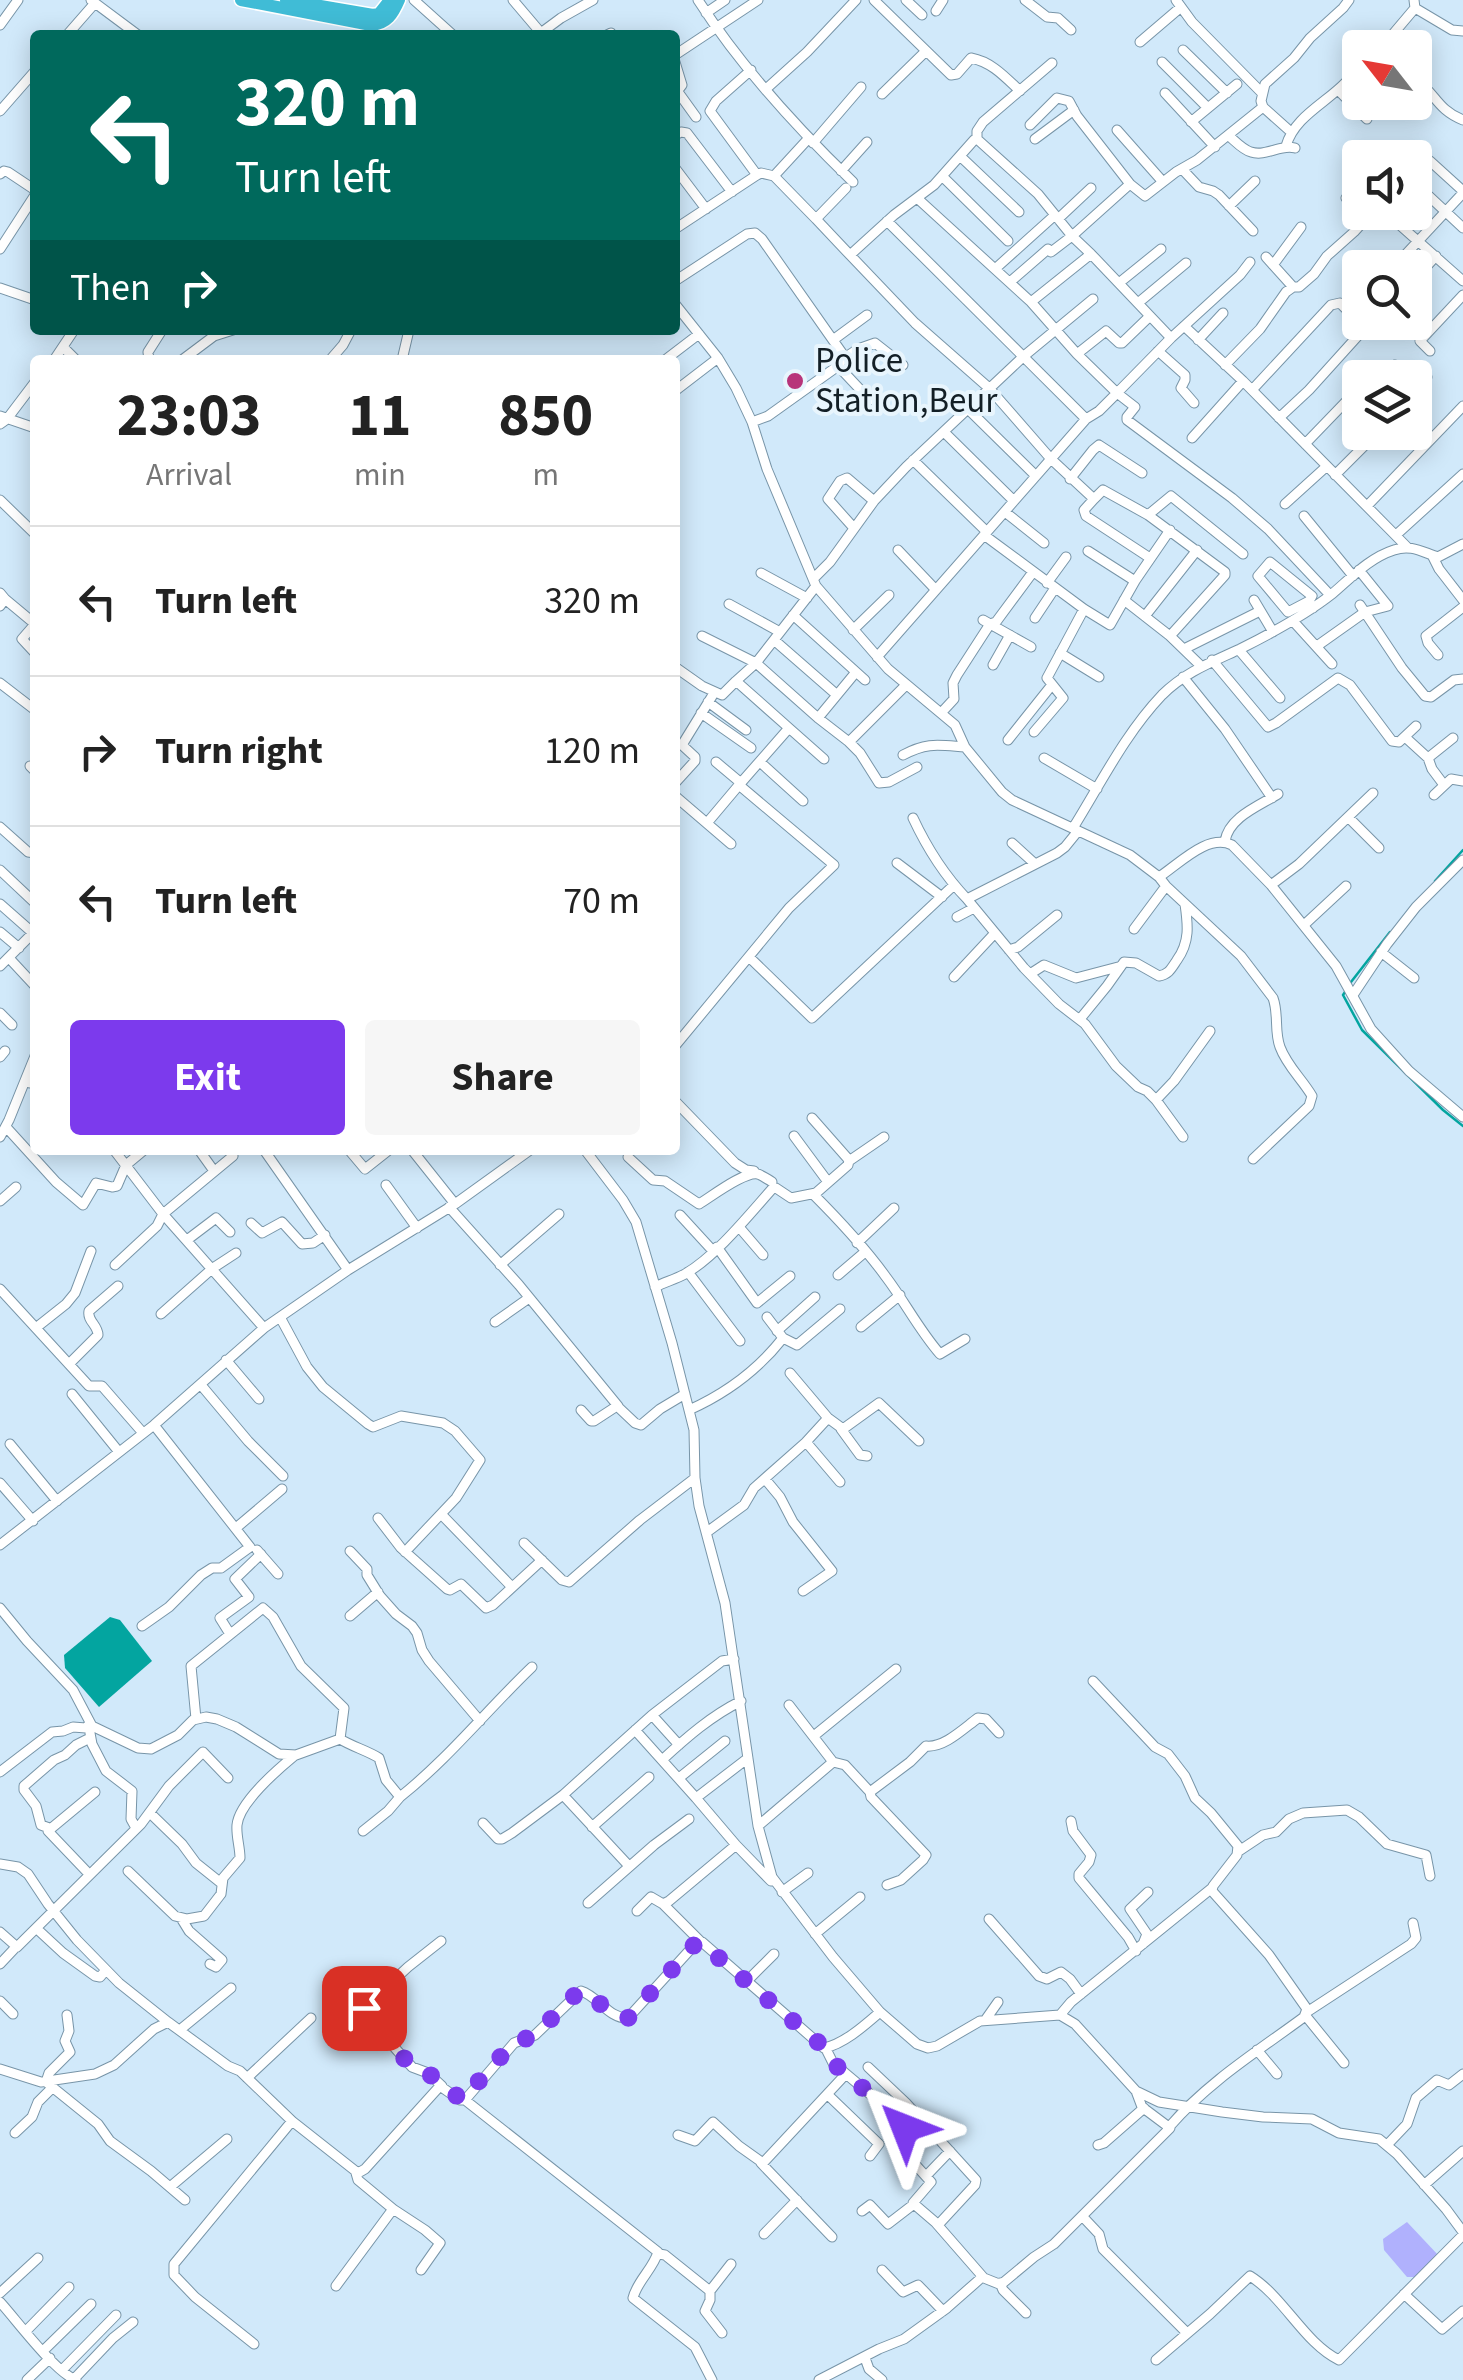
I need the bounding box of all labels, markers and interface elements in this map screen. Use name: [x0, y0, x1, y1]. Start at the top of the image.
north arrow: [1342, 30, 1432, 120]
map controls: [1342, 30, 1432, 450]
text: 320 m: [235, 53, 420, 153]
icon: left: [70, 70, 200, 200]
button: sound: [1342, 140, 1432, 230]
text: Turn left: [235, 146, 391, 210]
button: search: [1342, 250, 1432, 340]
icon: right: [171, 260, 226, 315]
text: Then: [70, 261, 151, 315]
place label: Police Station,Beur: [815, 336, 998, 426]
button: layers: [1342, 360, 1432, 450]
marker: Police Station,Beur: [784, 370, 806, 392]
text: 23:03: [117, 374, 261, 459]
text: 11: [348, 374, 412, 459]
text: 850: [498, 374, 593, 459]
text: Arrival: [146, 452, 232, 498]
text: min: [354, 452, 406, 498]
text: m: [532, 452, 559, 498]
icon: left: [70, 574, 125, 629]
text: Turn left: [155, 574, 297, 628]
text: 320 m: [544, 574, 640, 628]
icon: right: [70, 724, 125, 779]
text: Turn right: [155, 724, 323, 778]
text: 120 m: [544, 724, 640, 778]
icon: left: [70, 874, 125, 929]
text: Turn left: [155, 874, 297, 928]
text: 70 m: [563, 874, 640, 928]
button: Exit: [70, 1020, 345, 1135]
button: Share: [365, 1020, 640, 1135]
pin: [322, 1966, 407, 2051]
icon: arrive: [337, 1981, 392, 2036]
position arrow: [853, 2076, 957, 2180]

